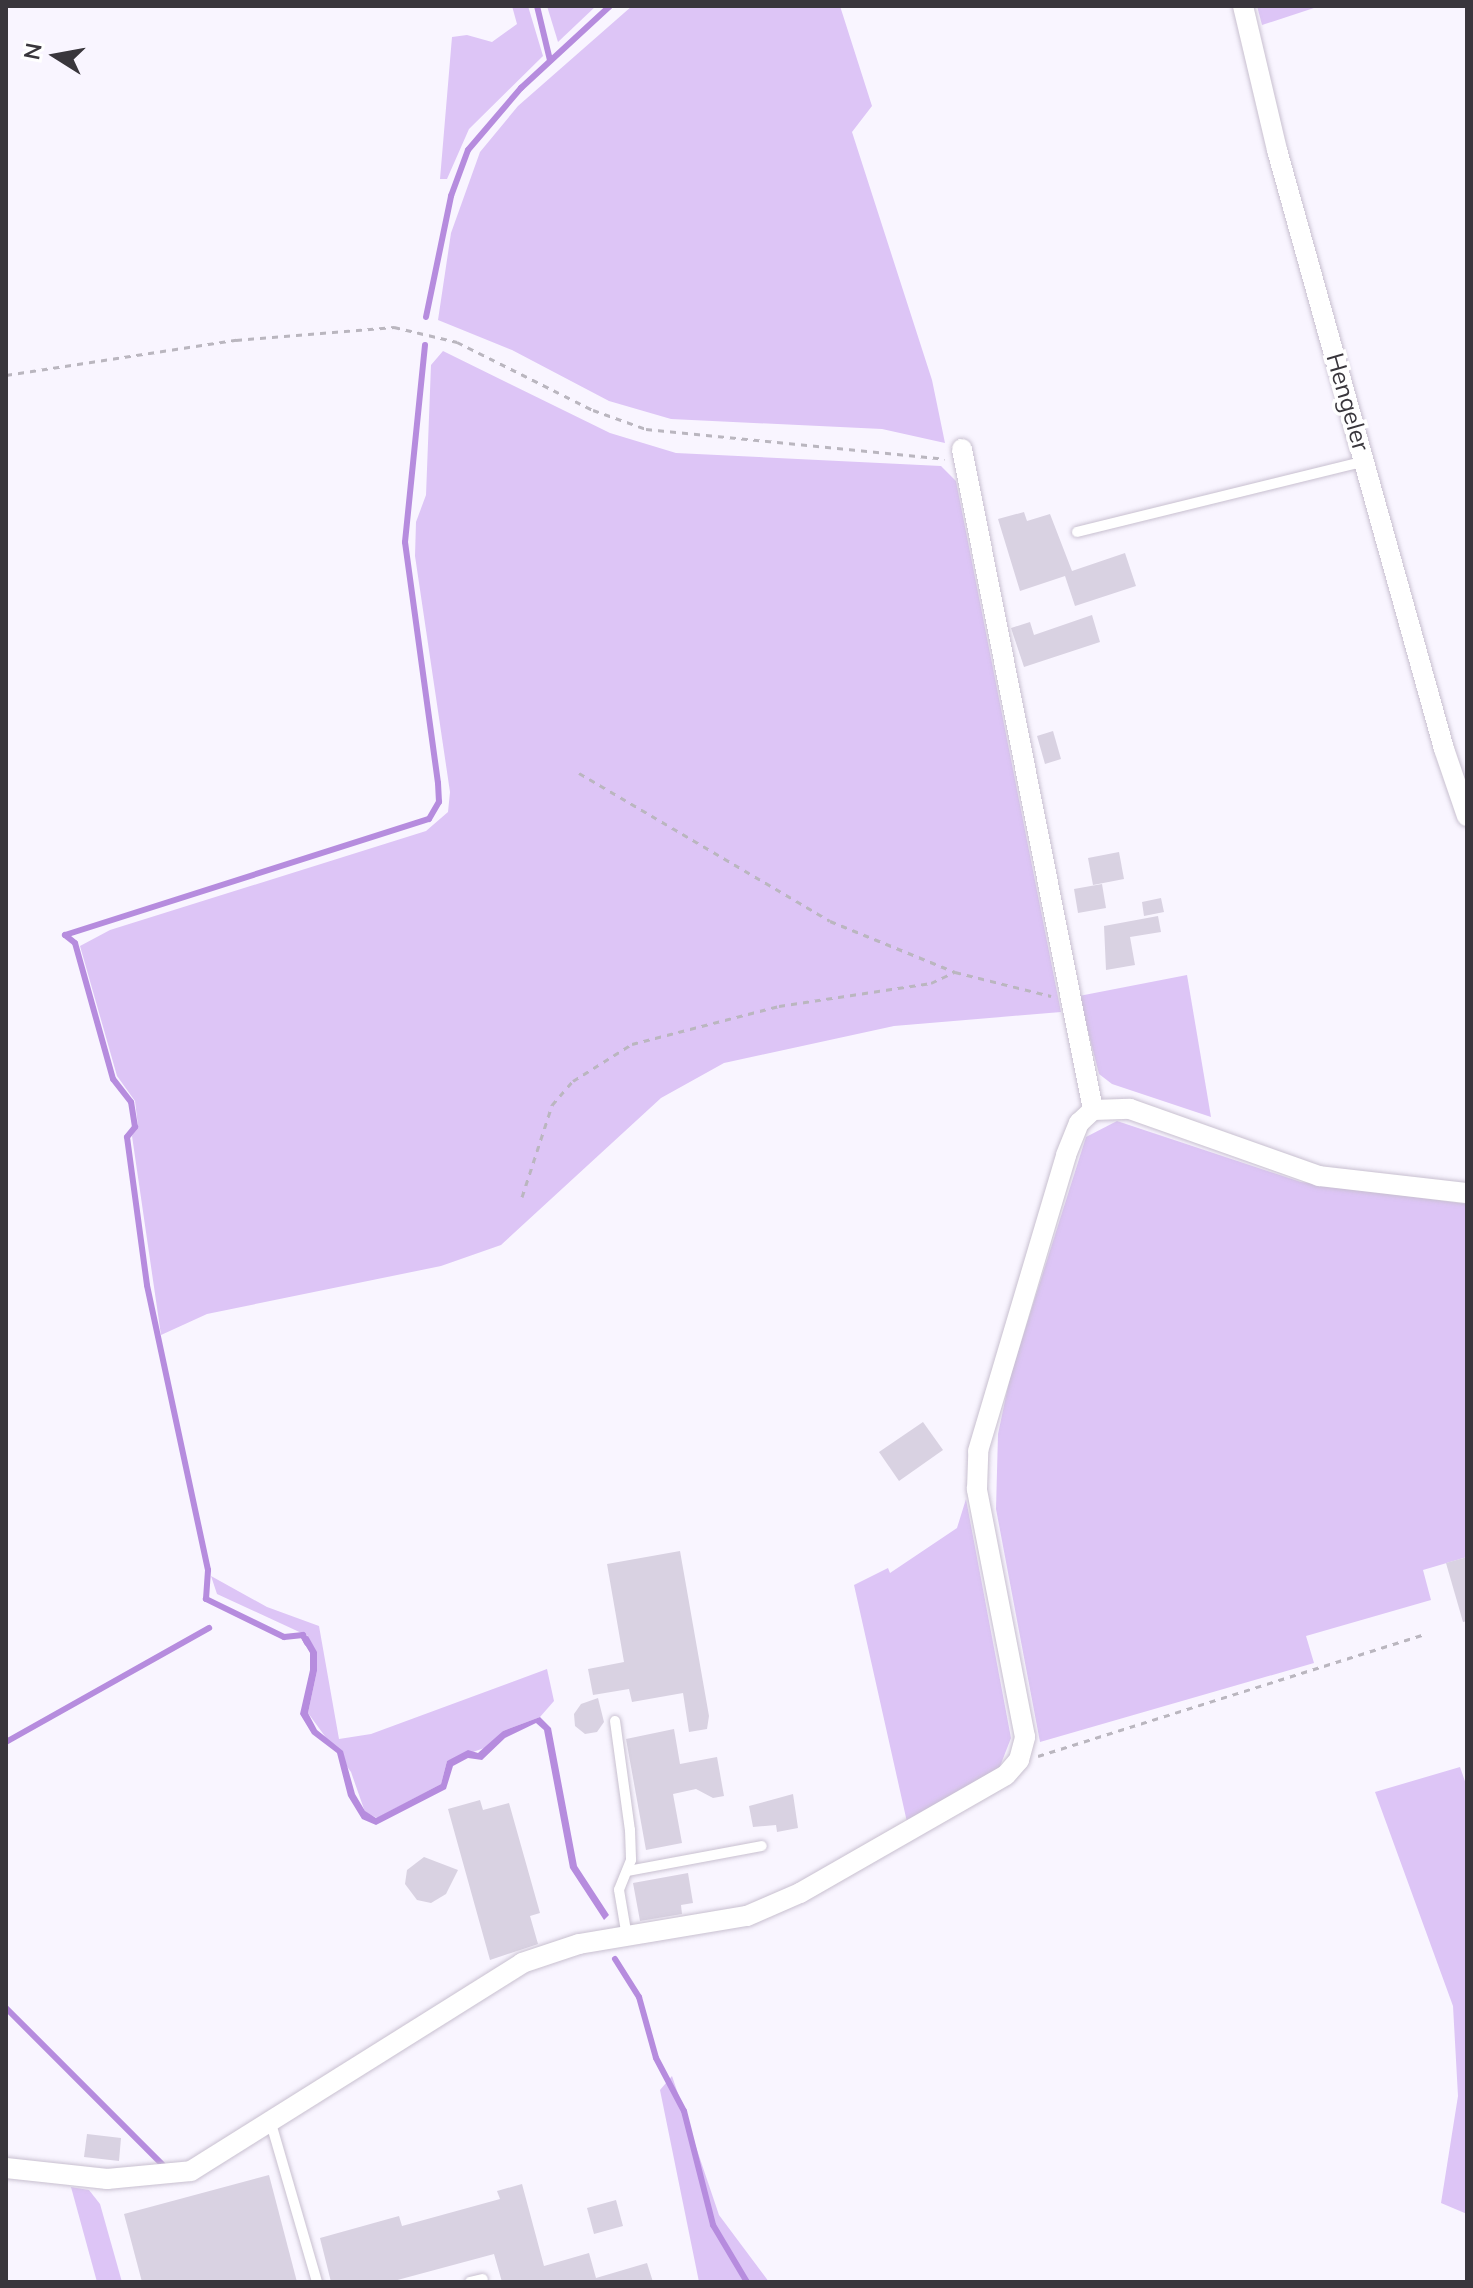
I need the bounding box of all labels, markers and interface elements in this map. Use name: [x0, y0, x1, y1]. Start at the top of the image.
north arrow: [16, 16, 96, 96]
text: N: [17, 41, 48, 62]
street label: Hengeler: [1320, 350, 1376, 454]

